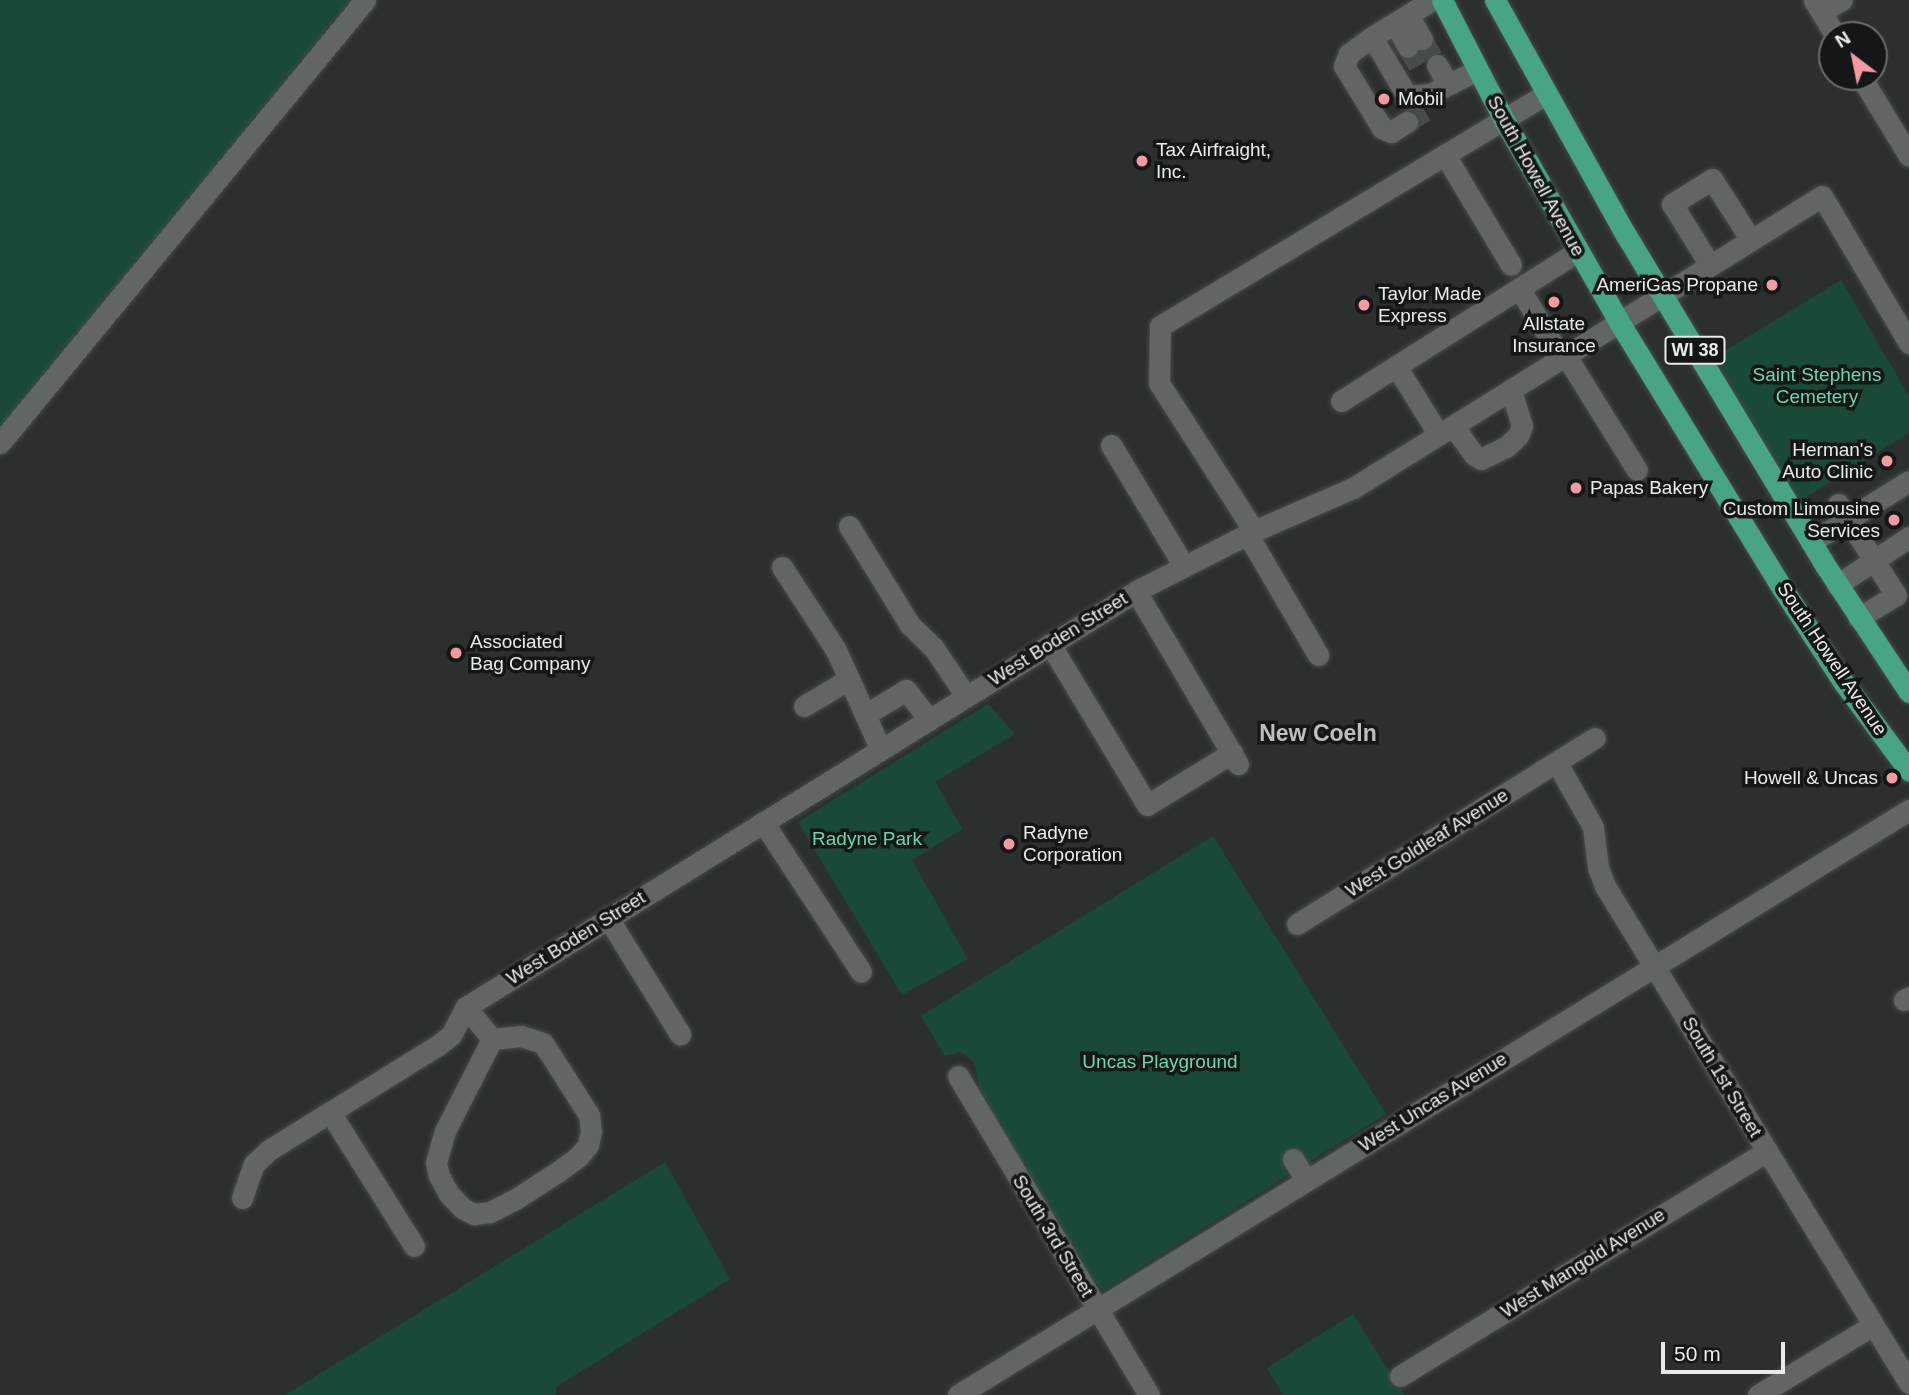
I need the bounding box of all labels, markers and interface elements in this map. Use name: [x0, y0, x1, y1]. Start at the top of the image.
north arrow: [1818, 21, 1888, 91]
text: N: [1831, 27, 1854, 52]
place label: Mobil: [1398, 88, 1443, 110]
marker: Mobil: [1376, 91, 1392, 107]
street label: South Howell Avenue: [1482, 91, 1590, 261]
place label: Tax Airfraight, Inc.: [1156, 139, 1272, 183]
marker: Tax Airfraight, Inc.: [1134, 153, 1150, 169]
place label: AmeriGas Propane: [1596, 274, 1758, 296]
marker: AmeriGas Propane: [1764, 277, 1780, 293]
place label: Taylor Made Express: [1378, 283, 1481, 327]
marker: Allstate Insurance: [1546, 294, 1562, 310]
marker: Taylor Made Express: [1356, 297, 1372, 313]
place label: Allstate Insurance: [1512, 313, 1596, 357]
road number: WI 38: [1664, 336, 1726, 364]
park label: Saint Stephens Cemetery: [1753, 364, 1881, 408]
place label: Herman's Auto Clinic: [1782, 439, 1873, 483]
marker: Herman's Auto Clinic: [1879, 453, 1895, 469]
place label: Papas Bakery: [1590, 477, 1708, 499]
marker: Papas Bakery: [1568, 480, 1584, 496]
place label: Custom Limousine Services: [1723, 498, 1880, 542]
marker: Custom Limousine Services: [1886, 512, 1902, 528]
street label: South Howell Avenue: [1772, 577, 1892, 741]
street label: West Boden Street: [984, 587, 1132, 691]
place label: Associated Bag Company: [470, 631, 590, 675]
marker: Associated Bag Company: [448, 645, 464, 661]
district label: New Coeln: [1259, 719, 1377, 747]
place label: Howell & Uncas: [1744, 767, 1878, 789]
marker: Howell & Uncas: [1884, 770, 1900, 786]
street label: West Goldleaf Avenue: [1341, 783, 1513, 903]
place label: Radyne Corporation: [1023, 822, 1122, 866]
park label: Radyne Park: [812, 828, 922, 850]
marker: Radyne Corporation: [1001, 836, 1017, 852]
street label: West Boden Street: [502, 886, 650, 990]
street label: South 1st Street: [1677, 1013, 1767, 1141]
street label: West Uncas Avenue: [1354, 1047, 1512, 1157]
park label: Uncas Playground: [1082, 1051, 1238, 1073]
street label: South 3rd Street: [1008, 1171, 1098, 1301]
street label: West Mangold Avenue: [1496, 1203, 1670, 1323]
scale bar: [1664, 1328, 1788, 1372]
text: 50 m: [1674, 1342, 1721, 1365]

